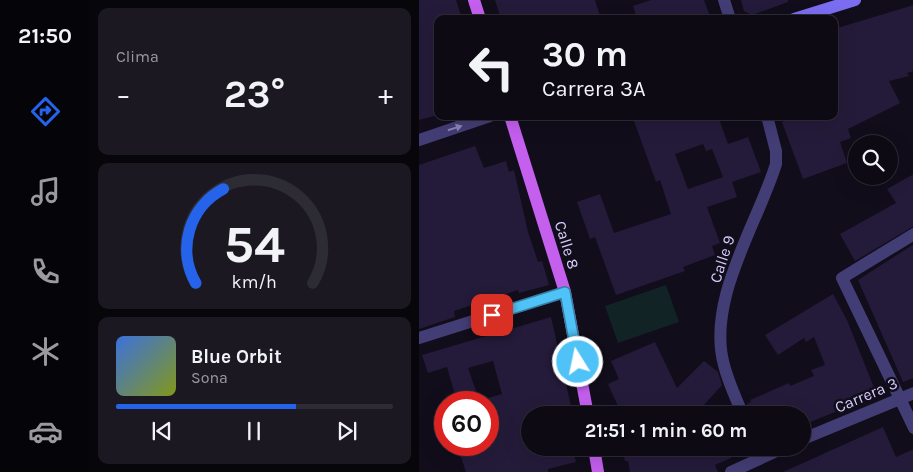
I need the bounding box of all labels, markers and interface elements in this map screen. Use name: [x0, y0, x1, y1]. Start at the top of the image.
text: 21:50: [18, 23, 72, 49]
text: 30 m: [542, 34, 628, 75]
icon: left: [459, 35, 524, 100]
text: Clima: [116, 47, 159, 66]
text: 23°: [224, 72, 285, 117]
text: Carrera 3A: [542, 76, 646, 102]
text: −: [116, 78, 131, 111]
text: +: [378, 78, 393, 111]
icon: directions: [28, 94, 63, 129]
one-way arrow: [447, 124, 462, 131]
map controls: [848, 135, 898, 185]
button: search: [848, 135, 898, 185]
icon: music: [28, 174, 63, 209]
text: 54: [224, 214, 285, 275]
street label: Calle 8: [551, 219, 583, 271]
street label: Calle 9: [705, 233, 739, 285]
icon: phone: [28, 254, 63, 289]
text: km/h: [232, 272, 277, 293]
pin: [471, 294, 513, 336]
icon: arrive: [478, 301, 506, 329]
icon: climate: [28, 334, 63, 369]
position arrow: [551, 335, 603, 387]
text: Blue Orbit: [191, 346, 282, 368]
text: Sona: [191, 368, 228, 387]
street label: Carrera 3: [832, 373, 900, 417]
speed limit sign: 60: [434, 391, 499, 456]
icon: car: [28, 414, 63, 449]
icon: previous: [148, 417, 176, 445]
icon: pause: [240, 417, 268, 445]
icon: next: [333, 417, 361, 445]
text: 21:51 · 1 min · 60 m: [585, 420, 747, 442]

